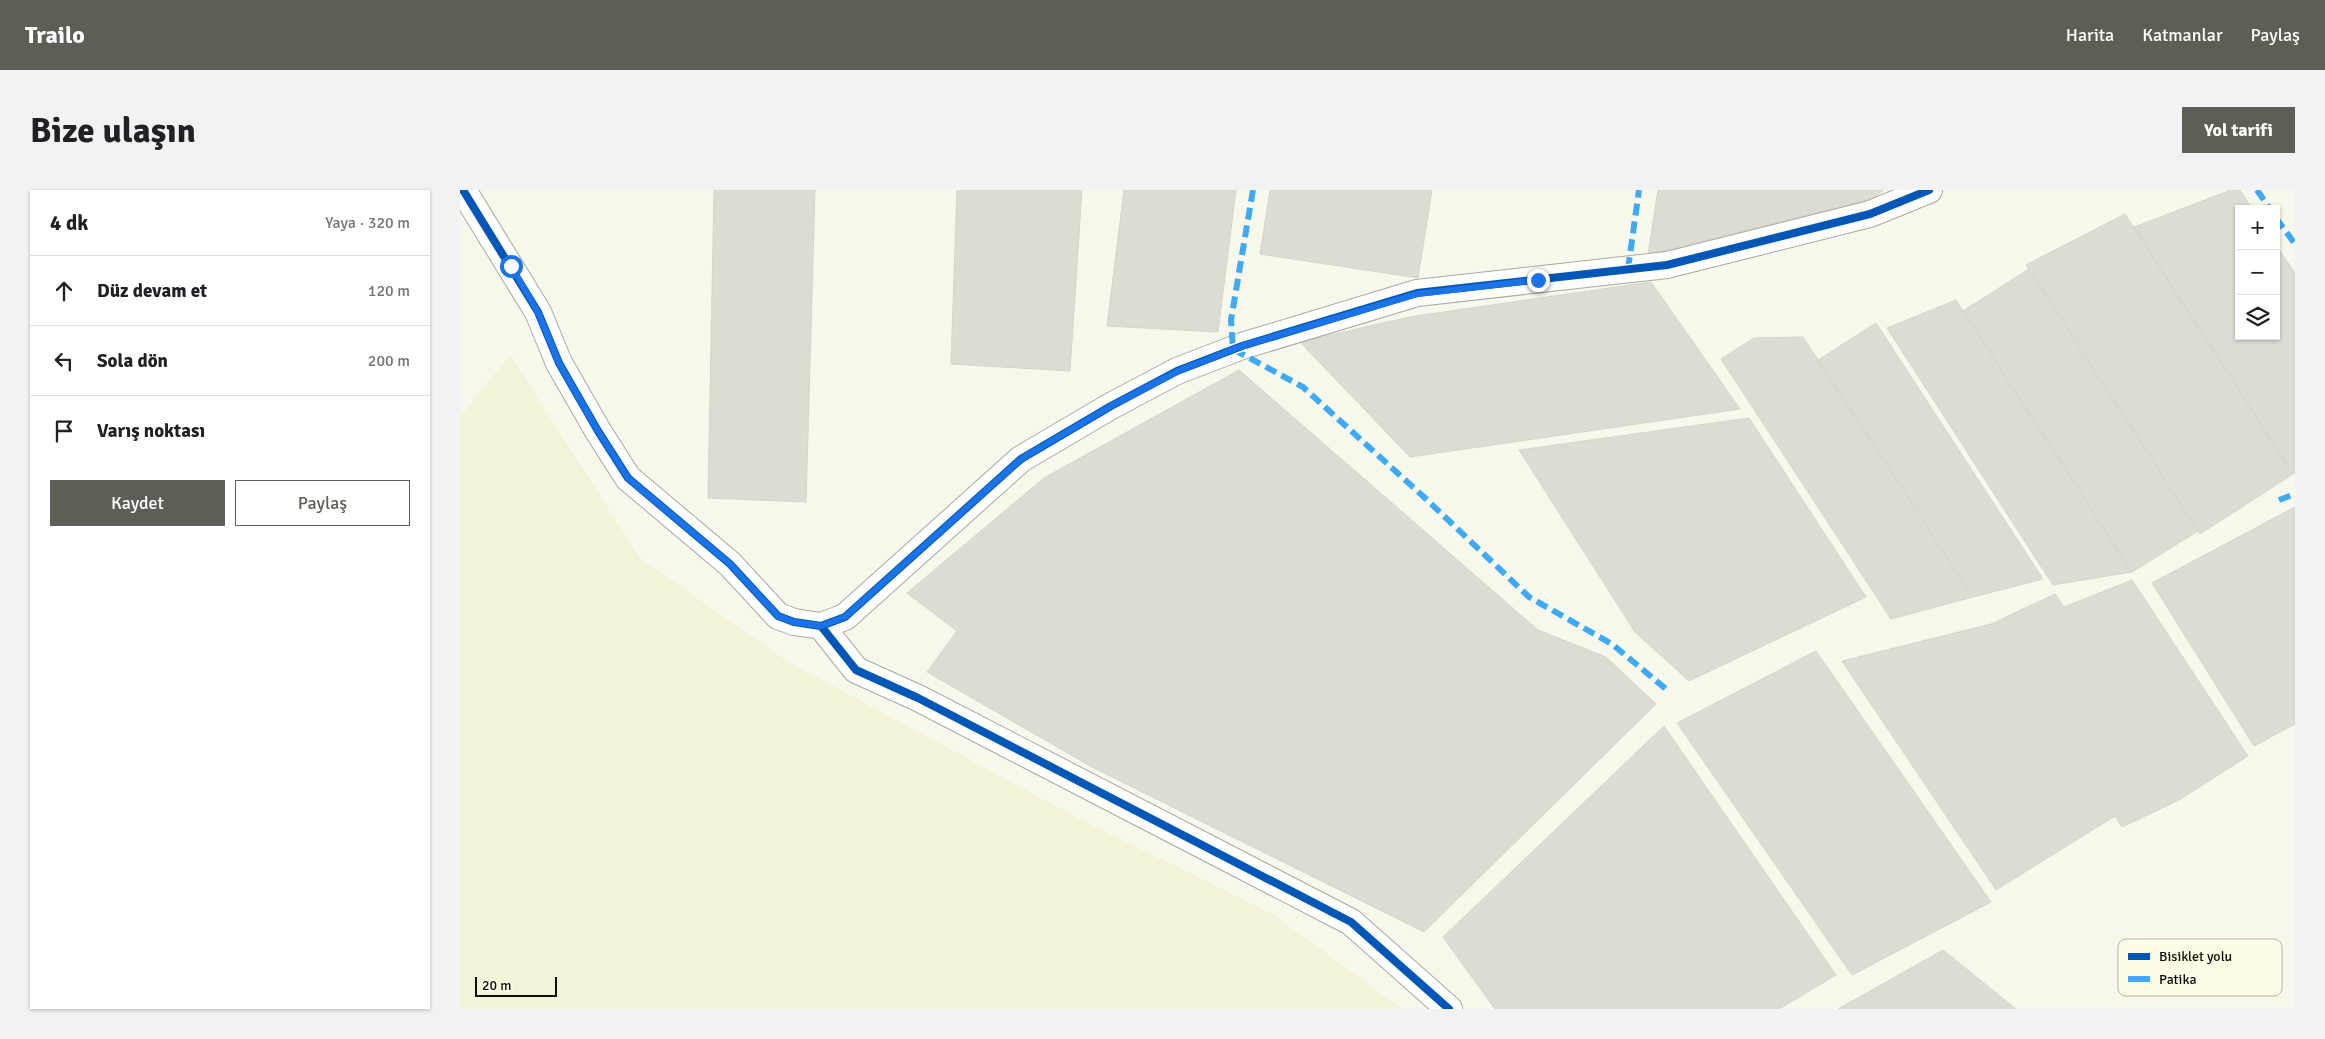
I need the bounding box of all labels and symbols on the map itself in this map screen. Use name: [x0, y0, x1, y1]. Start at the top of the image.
route start: [500, 255, 523, 278]
route end: [1527, 269, 1550, 292]
legend: [2118, 939, 2282, 996]
text: Bisiklet yolu: [2159, 948, 2232, 965]
text: Patika: [2159, 971, 2197, 988]
scale bar: [475, 974, 558, 997]

